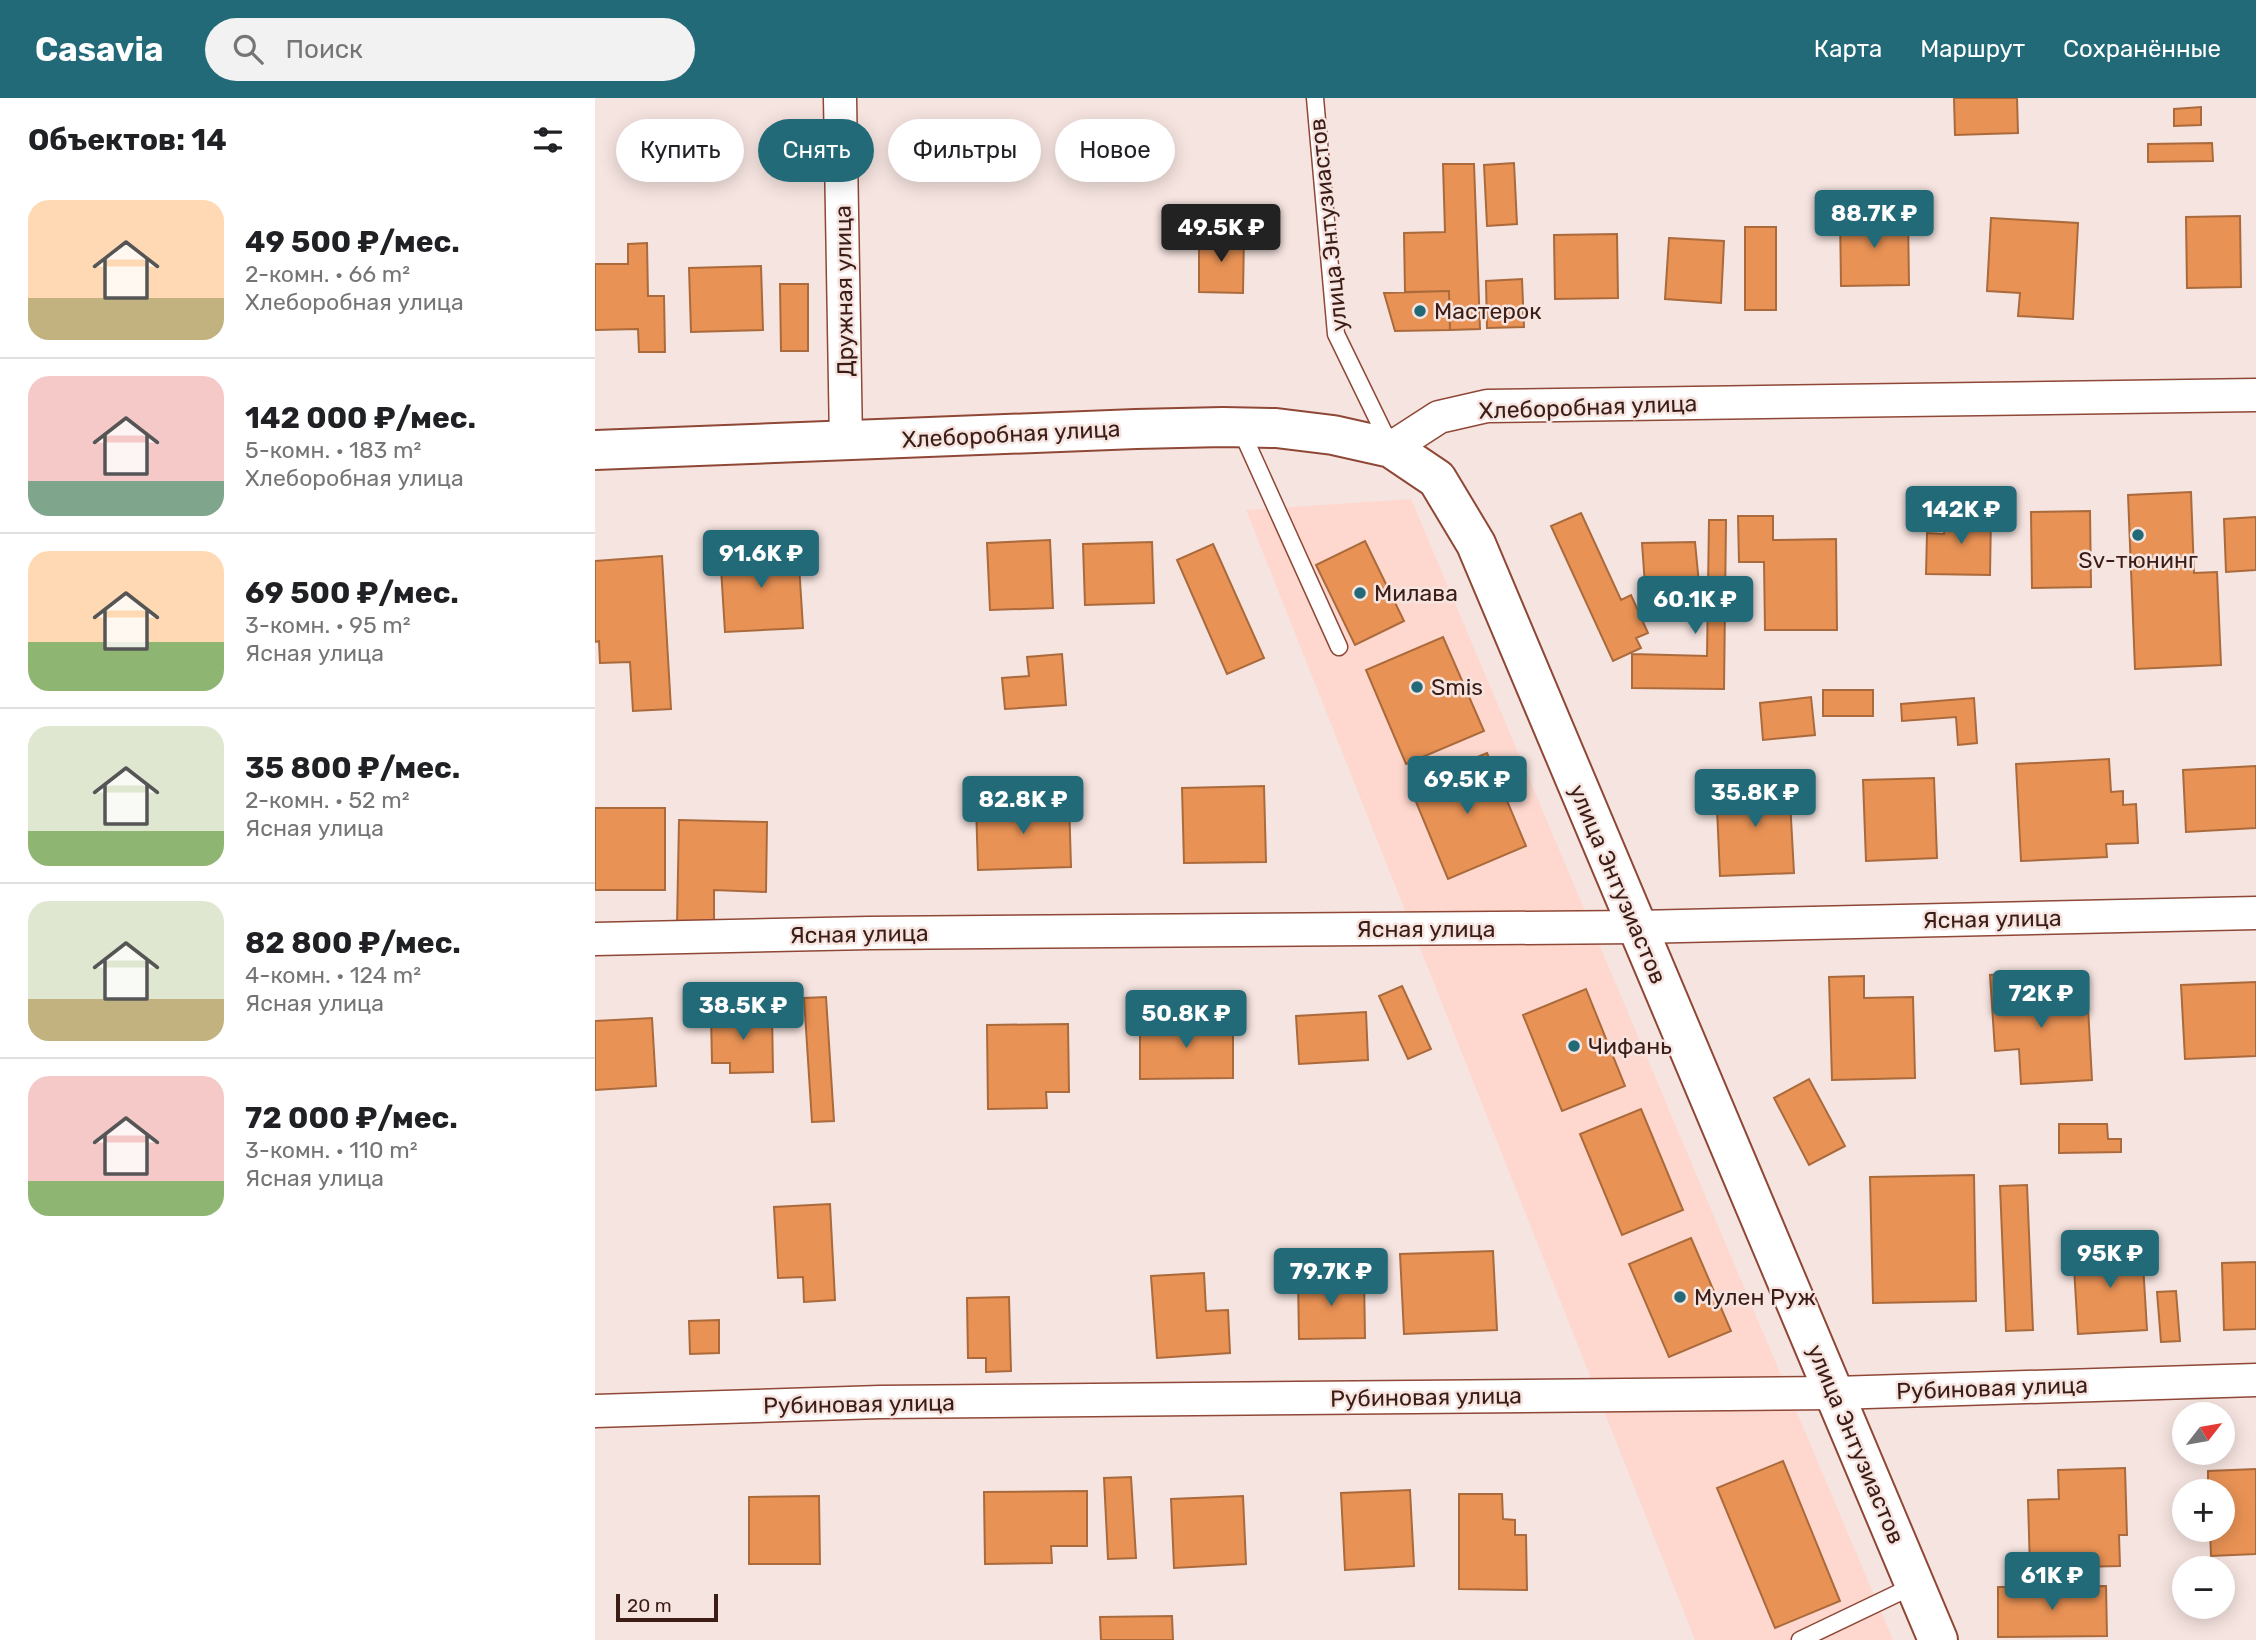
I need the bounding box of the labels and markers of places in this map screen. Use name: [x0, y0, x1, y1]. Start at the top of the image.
pin: 88.7K ₽: [1809, 190, 1939, 250]
pin: 49.5K ₽: [1156, 204, 1286, 264]
place label: Мастерок: [1434, 297, 1542, 325]
marker: Мастерок: [1412, 303, 1428, 319]
pin: 142K ₽: [1904, 486, 2018, 546]
marker: Sv-тюнинг: [2130, 527, 2146, 543]
pin: 91.6K ₽: [696, 531, 826, 590]
place label: Sv-тюнинг: [2078, 546, 2198, 574]
pin: 60.1K ₽: [1630, 576, 1760, 636]
place label: Милава: [1374, 579, 1458, 607]
marker: Милава: [1352, 585, 1368, 601]
place label: Smis: [1431, 673, 1483, 701]
marker: Smis: [1409, 679, 1425, 695]
pin: 69.5K ₽: [1402, 756, 1532, 816]
pin: 35.8K ₽: [1690, 770, 1820, 829]
pin: 82.8K ₽: [958, 776, 1088, 836]
pin: 72K ₽: [1992, 970, 2090, 1030]
pin: 38.5K ₽: [678, 982, 808, 1042]
pin: 50.8K ₽: [1121, 990, 1251, 1050]
place label: Чифань: [1588, 1032, 1672, 1060]
marker: Чифань: [1566, 1038, 1582, 1054]
pin: 95K ₽: [2061, 1230, 2159, 1290]
pin: 79.7K ₽: [1266, 1248, 1396, 1308]
place label: Мулен Руж: [1694, 1283, 1816, 1311]
marker: Мулен Руж: [1672, 1289, 1688, 1305]
pin: 61K ₽: [2003, 1552, 2101, 1612]

